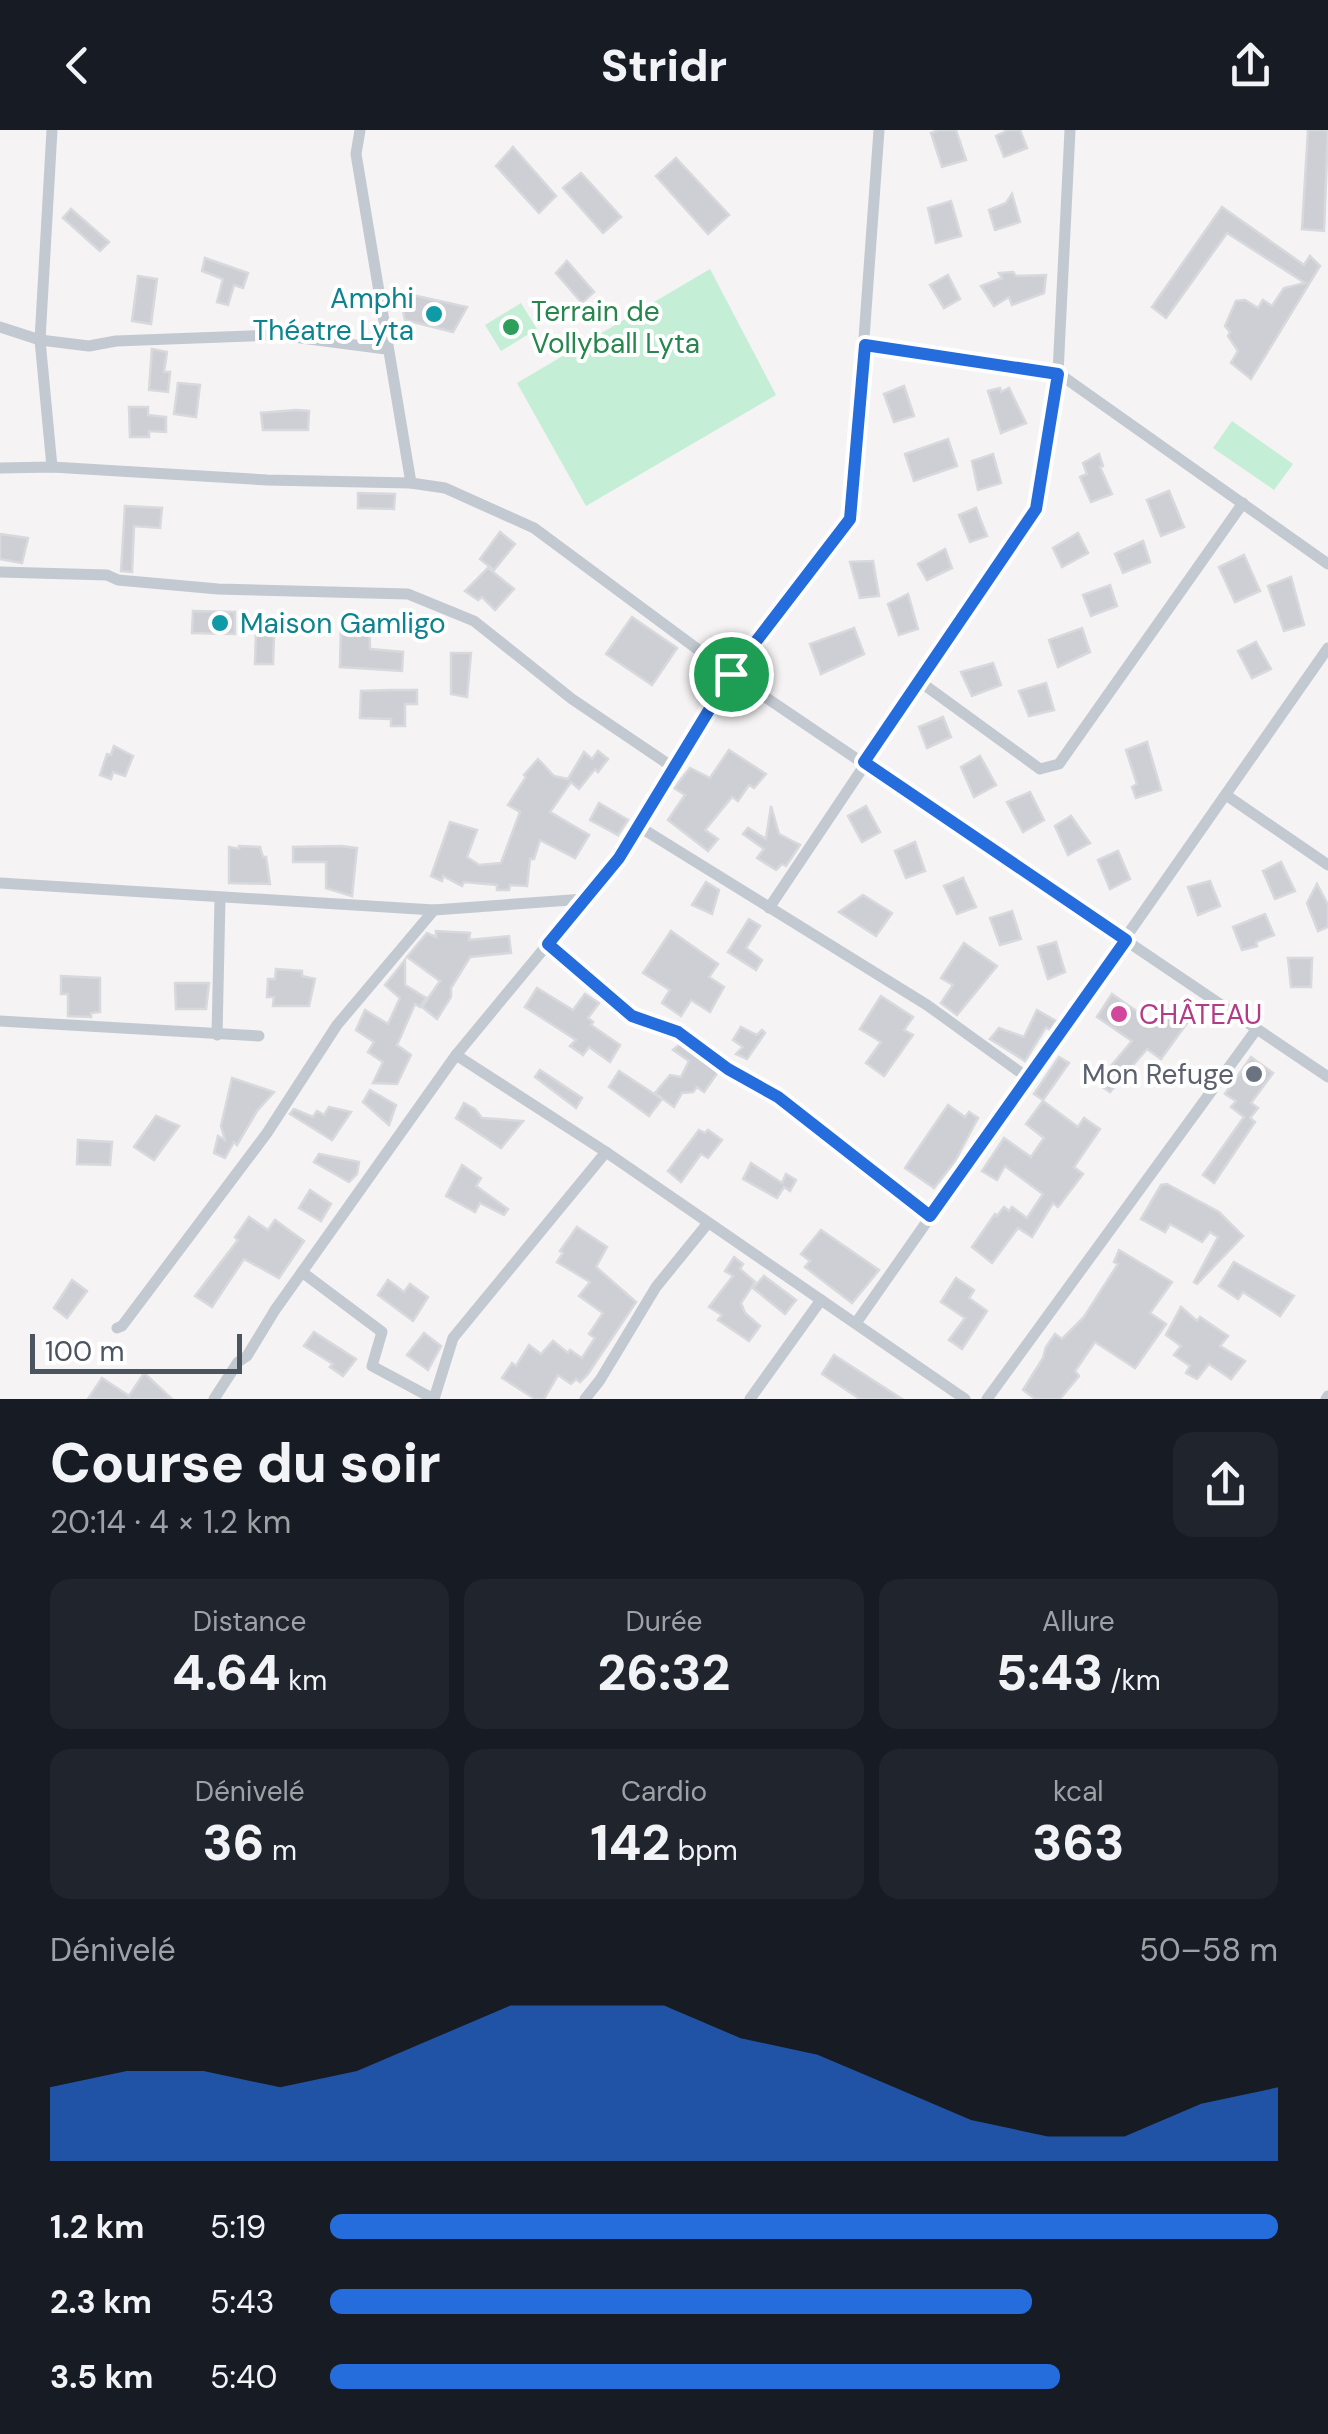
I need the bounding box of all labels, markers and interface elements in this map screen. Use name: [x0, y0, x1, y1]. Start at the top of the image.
text: Stridr: [601, 36, 727, 95]
icon: back: [50, 38, 105, 93]
icon: share: [1223, 38, 1278, 93]
place label: Amphi Théatre Lyta: [252, 280, 414, 349]
place label: Terrain de Vollyball Lyta: [531, 293, 700, 362]
marker: Amphi Théatre Lyta: [423, 303, 445, 325]
marker: Terrain de Vollyball Lyta: [500, 316, 522, 338]
place label: Maison Gamligo: [240, 605, 446, 642]
marker: Maison Gamligo: [209, 612, 231, 634]
pin: [689, 632, 774, 717]
icon: arrive: [704, 647, 759, 702]
place label: CHÂTEAU: [1139, 996, 1262, 1033]
marker: CHÂTEAU: [1108, 1003, 1130, 1025]
place label: Mon Refuge: [1082, 1056, 1234, 1093]
marker: Mon Refuge: [1243, 1063, 1265, 1085]
scale bar: [30, 1329, 242, 1374]
text: 100 m: [45, 1333, 124, 1370]
text: Course du soir: [50, 1427, 441, 1499]
button: share: [1173, 1432, 1278, 1537]
text: 20:14 · 4 × 1.2 km: [50, 1501, 291, 1543]
text: Distance: [193, 1603, 306, 1640]
text: Durée: [626, 1603, 702, 1640]
text: Allure: [1042, 1603, 1115, 1640]
text: 4.64: [172, 1640, 281, 1706]
text: 26:32: [598, 1640, 730, 1706]
text: 5:43: [996, 1640, 1103, 1706]
text: km: [281, 1662, 327, 1699]
text: /km: [1103, 1662, 1161, 1699]
text: Dénivelé: [195, 1773, 305, 1810]
text: Cardio: [621, 1773, 707, 1810]
text: kcal: [1053, 1773, 1104, 1810]
text: 36: [202, 1810, 264, 1876]
text: 142: [590, 1810, 670, 1876]
text: 363: [1032, 1810, 1124, 1876]
text: m: [264, 1832, 297, 1869]
text: bpm: [670, 1832, 738, 1869]
text: Dénivelé: [50, 1929, 176, 1971]
text: 50–58 m: [1139, 1929, 1278, 1971]
text: 1.2 km: [50, 2206, 144, 2248]
text: 5:19: [210, 2206, 266, 2248]
text: 2.3 km: [50, 2281, 152, 2323]
text: 5:43: [210, 2281, 274, 2323]
text: 3.5 km: [50, 2356, 153, 2398]
text: 5:40: [210, 2356, 277, 2398]

